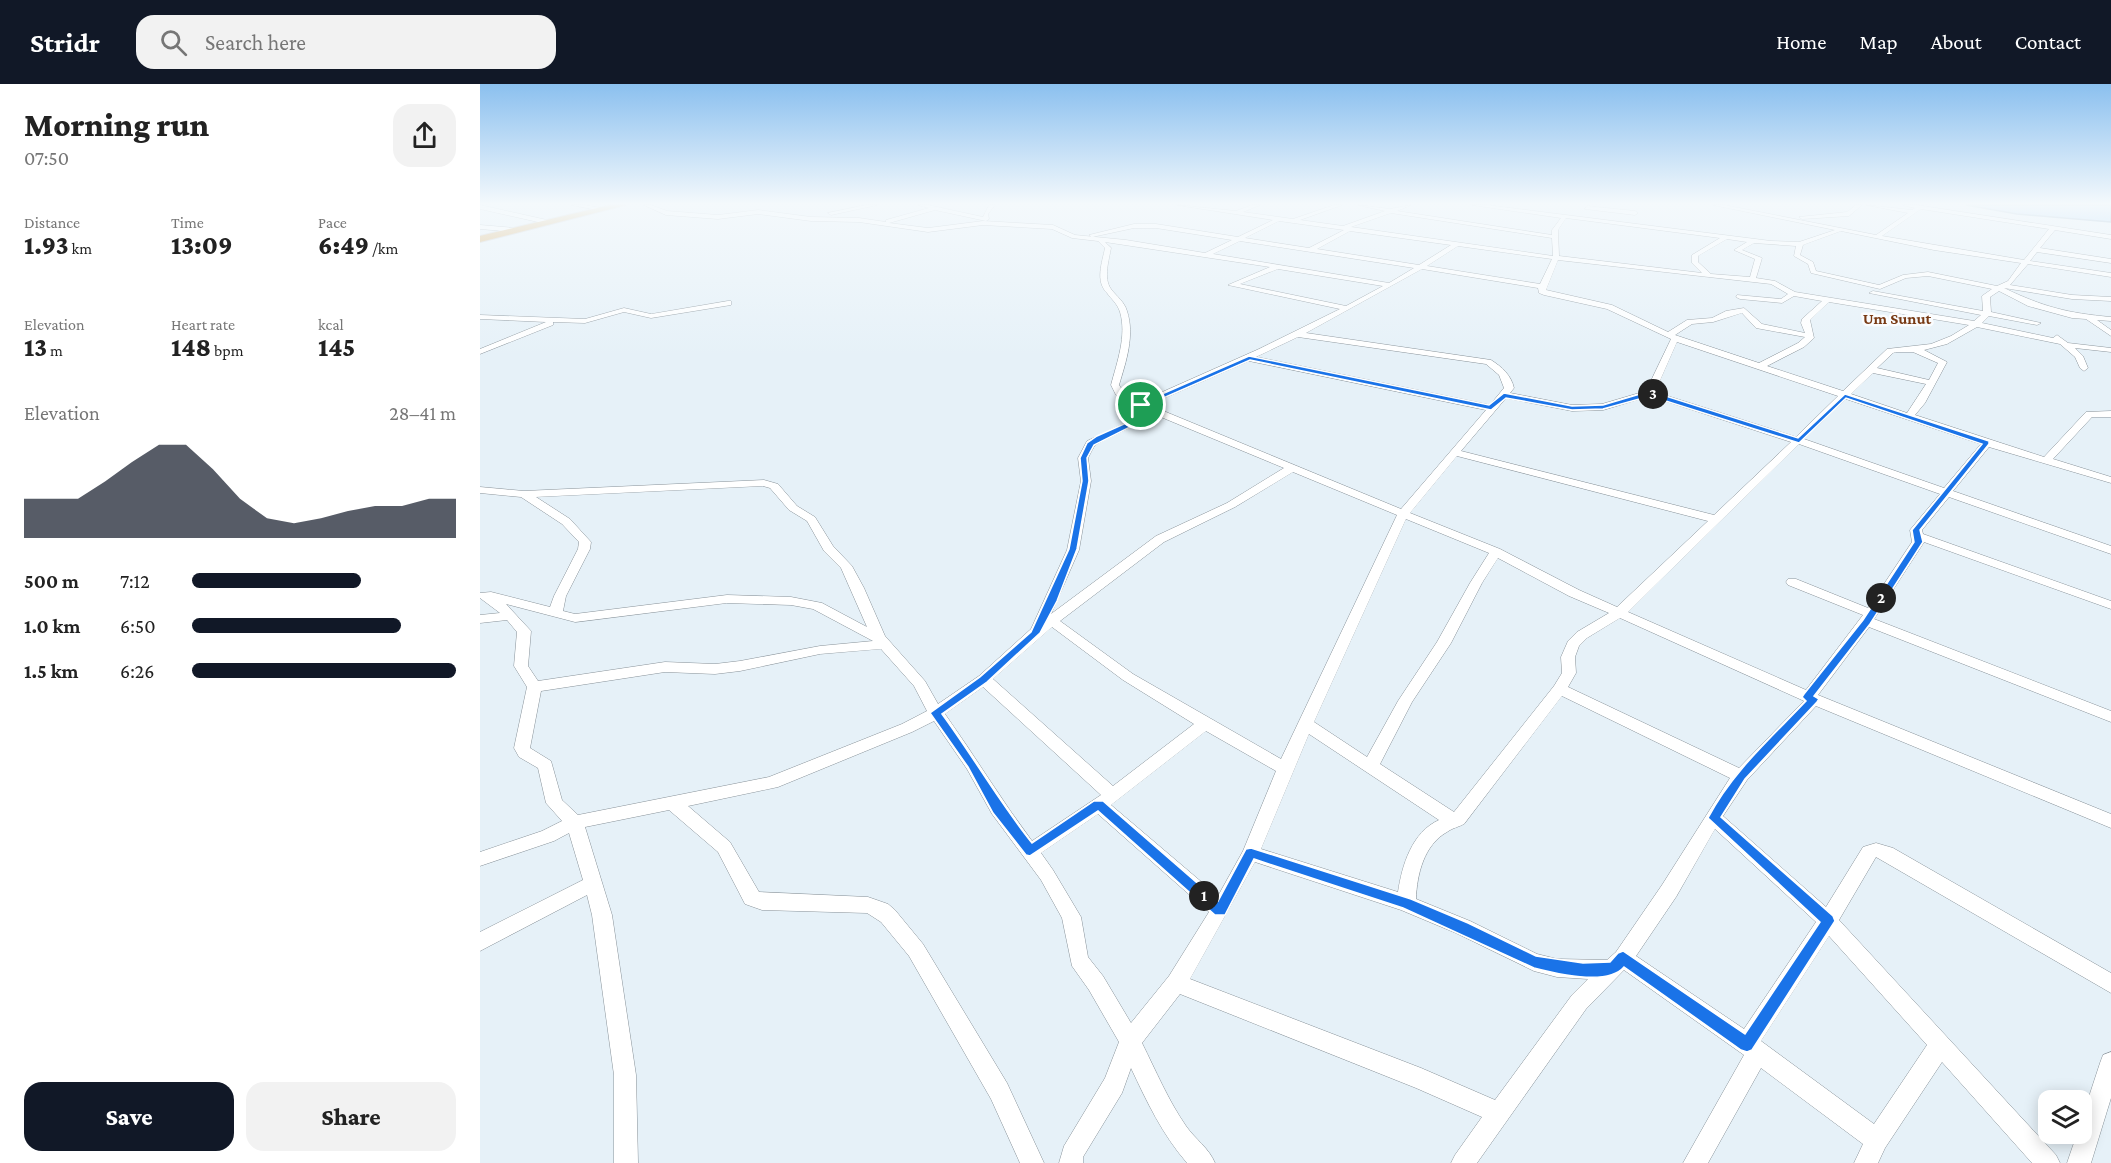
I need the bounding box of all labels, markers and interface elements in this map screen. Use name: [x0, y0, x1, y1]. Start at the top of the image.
search box: [136, 15, 556, 69]
icon: search: [157, 26, 190, 59]
text: Stridr: [30, 27, 100, 58]
text: Search here: [205, 30, 306, 55]
text: Home: [1776, 30, 1826, 54]
text: Map: [1859, 30, 1898, 54]
text: About: [1931, 30, 1982, 54]
text: Contact: [2015, 30, 2081, 54]
button: share: [393, 104, 456, 167]
text: Morning run: [24, 106, 209, 143]
text: 07:50: [24, 147, 69, 169]
text: Distance: [24, 214, 80, 231]
text: Time: [171, 214, 204, 231]
text: Pace: [318, 214, 347, 231]
text: 1.93: [24, 231, 69, 260]
text: 13:09: [171, 231, 233, 260]
text: 6:49: [318, 231, 369, 260]
text: km: [69, 240, 92, 257]
text: /km: [369, 240, 398, 257]
district label: Um Sunut: [1863, 310, 1932, 327]
text: Elevation: [24, 316, 85, 333]
text: Heart rate: [171, 316, 235, 333]
text: kcal: [318, 316, 344, 333]
text: 13: [24, 333, 47, 362]
text: 148: [171, 333, 211, 362]
text: 145: [318, 333, 355, 362]
text: m: [47, 342, 63, 359]
text: bpm: [211, 342, 244, 359]
pin: [1115, 379, 1166, 430]
pin: 3: [1638, 379, 1668, 409]
text: 3: [1649, 385, 1657, 402]
icon: arrive: [1124, 388, 1157, 421]
text: Elevation: [24, 402, 100, 424]
text: 28–41 m: [389, 402, 456, 424]
text: 500 m: [24, 570, 79, 592]
text: 7:12: [120, 570, 150, 592]
pin: 2: [1866, 583, 1896, 613]
text: 2: [1877, 589, 1885, 606]
text: 1.0 km: [24, 615, 80, 637]
text: 6:50: [120, 615, 155, 637]
text: 1.5 km: [24, 660, 79, 682]
text: 6:26: [120, 660, 154, 682]
pin: 1: [1189, 881, 1219, 911]
text: 1: [1201, 887, 1207, 904]
button: Save: [24, 1082, 234, 1151]
button: Share: [246, 1082, 456, 1151]
map controls: [2038, 1090, 2092, 1144]
button: layers: [2038, 1090, 2092, 1144]

